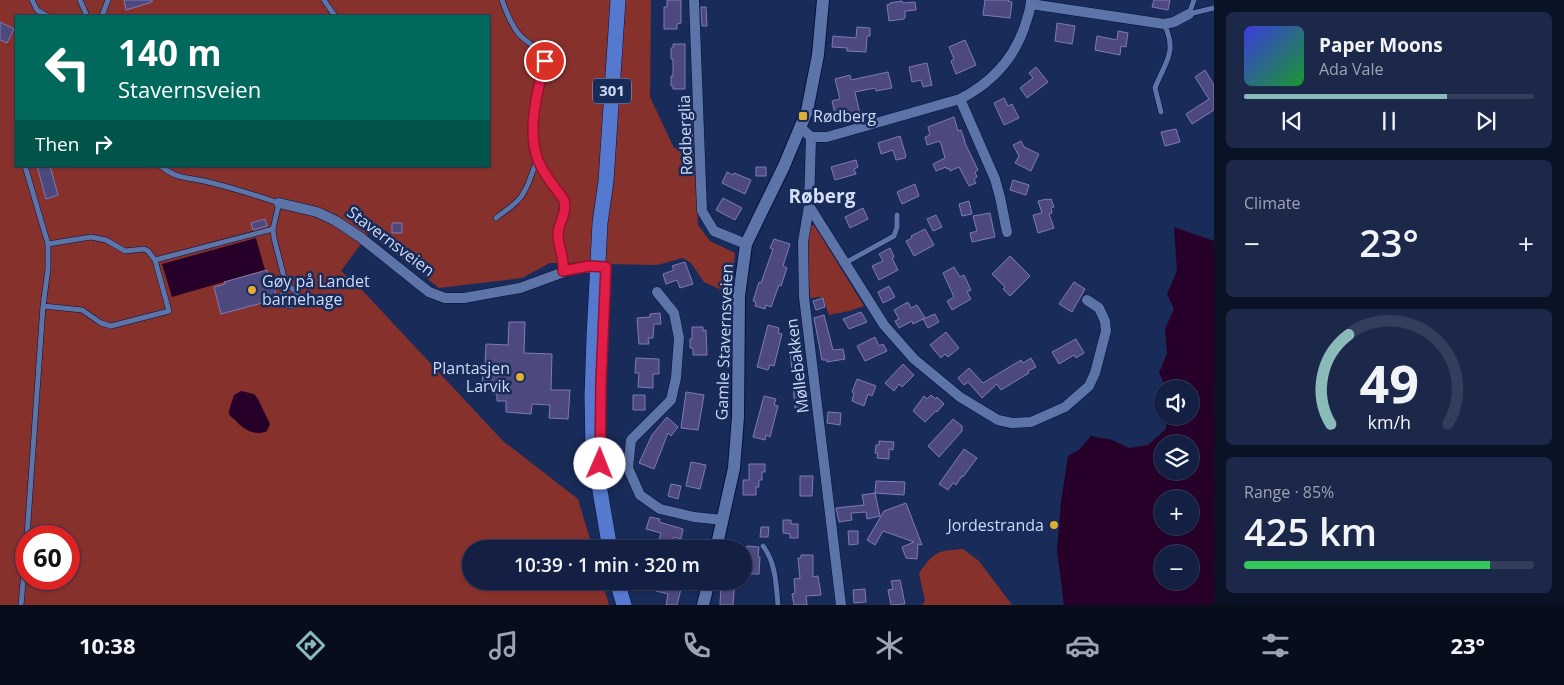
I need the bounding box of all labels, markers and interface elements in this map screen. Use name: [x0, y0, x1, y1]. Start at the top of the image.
text: 140 m: [118, 29, 222, 76]
text: Paper Moons: [1319, 32, 1443, 58]
icon: left: [35, 35, 100, 100]
pin: [524, 40, 566, 82]
icon: arrive: [531, 47, 559, 75]
text: Ada Vale: [1319, 58, 1383, 80]
text: Stavernsveien: [118, 74, 261, 104]
road number: 301: [593, 78, 631, 104]
street label: Rødberglia: [673, 95, 697, 175]
place label: Rødberg: [813, 105, 877, 127]
icon: previous: [1278, 107, 1306, 135]
icon: pause: [1375, 107, 1403, 135]
icon: next: [1472, 107, 1500, 135]
marker: Rødberg: [797, 110, 809, 122]
icon: right: [89, 130, 117, 158]
text: Then: [35, 131, 79, 157]
district label: Røberg: [789, 183, 856, 209]
text: Climate: [1244, 192, 1301, 214]
street label: Stavernsveien: [343, 201, 439, 281]
text: 23°: [1359, 216, 1419, 268]
text: −: [1244, 224, 1260, 262]
text: +: [1518, 224, 1534, 262]
street label: Gamle Stavernsveien: [710, 263, 738, 421]
place label: Gøy på Landet barnehage: [262, 270, 370, 310]
marker: Gøy på Landet barnehage: [246, 284, 258, 296]
street label: Møllebakken: [780, 317, 814, 415]
text: 49: [1359, 347, 1419, 418]
place label: Plantasjen Larvik: [433, 357, 511, 397]
marker: Plantasjen Larvik: [514, 371, 526, 383]
map controls: [1154, 380, 1199, 590]
button: sound: [1154, 380, 1199, 425]
text: km/h: [1367, 410, 1411, 434]
button: layers: [1154, 435, 1199, 480]
position arrow: [573, 437, 625, 489]
text: Range · 85%: [1244, 481, 1334, 503]
button: +: [1154, 490, 1199, 535]
text: 425 km: [1244, 505, 1377, 557]
place label: Jordestranda: [946, 514, 1044, 536]
marker: Jordestranda: [1048, 519, 1060, 531]
speed limit sign: 60: [15, 525, 80, 590]
button: −: [1154, 545, 1199, 590]
text: 10:39 · 1 min · 320 m: [514, 552, 700, 578]
icon: directions: [293, 628, 328, 663]
icon: music: [486, 628, 521, 663]
icon: phone: [679, 628, 714, 663]
icon: climate: [872, 628, 907, 663]
icon: car: [1065, 628, 1100, 663]
icon: filters: [1258, 628, 1293, 663]
text: 10:38: [79, 630, 136, 660]
text: 23°: [1450, 630, 1485, 660]

